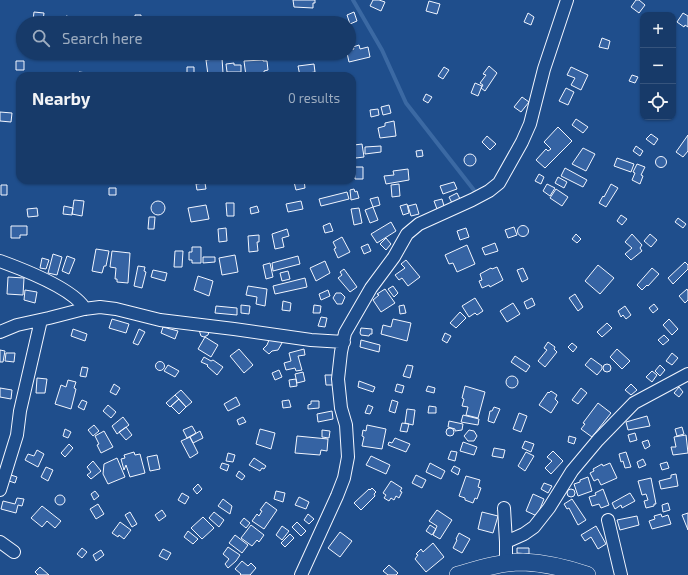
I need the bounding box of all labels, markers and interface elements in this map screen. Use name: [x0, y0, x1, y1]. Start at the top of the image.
map controls: [640, 12, 676, 120]
button: +: [640, 12, 676, 48]
search box: [16, 16, 356, 60]
icon: search: [30, 27, 52, 49]
text: Search here: [62, 29, 143, 47]
button: −: [640, 48, 676, 84]
button: locate: [640, 84, 676, 120]
text: Nearby: [32, 88, 90, 108]
text: 0 results: [288, 90, 340, 106]

